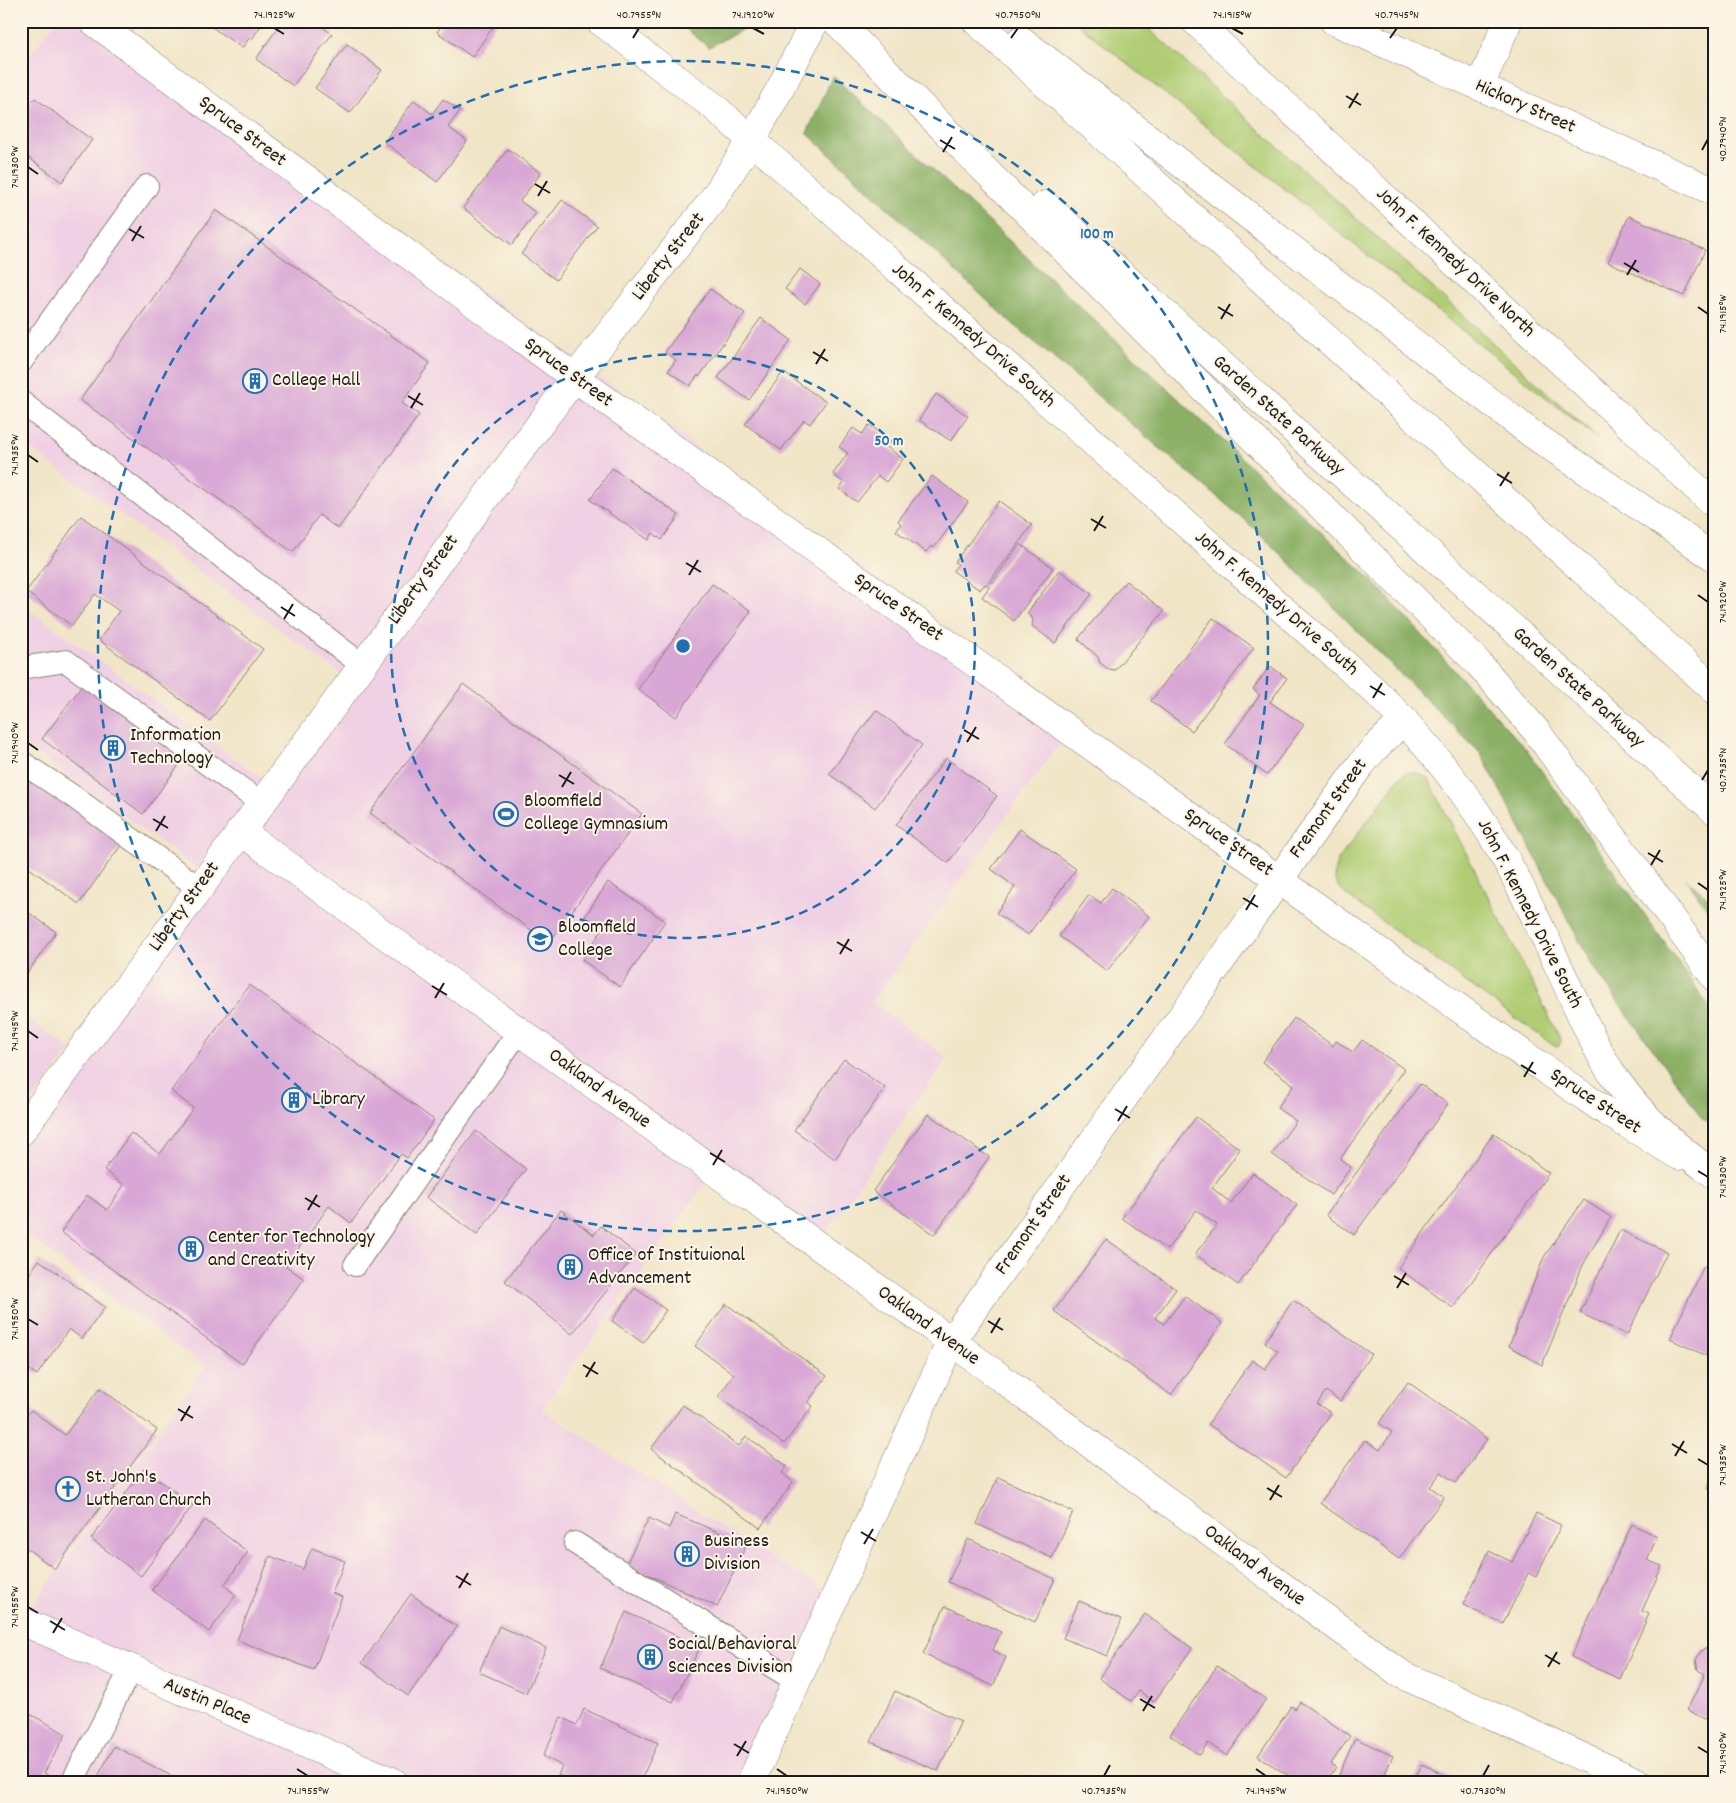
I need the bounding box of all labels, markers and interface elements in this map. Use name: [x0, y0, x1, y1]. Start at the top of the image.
text: 74.1925°W: [253, 7, 295, 24]
text: 40.7955°N: [617, 7, 661, 24]
text: 74.1920°W: [732, 7, 774, 24]
text: 40.7950°N: [995, 7, 1041, 24]
text: 74.1915°W: [1213, 7, 1251, 24]
text: 40.7945°N: [1375, 7, 1419, 24]
street label: Hickory Street: [1470, 72, 1580, 142]
street label: Spruce Street: [192, 89, 292, 175]
text: 40.7940°N: [1715, 116, 1732, 161]
text: 74.1930°W: [7, 146, 24, 188]
street label: John F. Kennedy Drive North: [1369, 181, 1541, 345]
street label: Liberty Street: [626, 207, 712, 307]
text: 100 m: [1080, 224, 1114, 246]
street label: John F. Kennedy Drive South: [885, 257, 1061, 415]
text: 74.1915°W: [1715, 295, 1732, 333]
street label: Spruce Street: [518, 331, 618, 415]
street label: Garden State Parkway: [1206, 349, 1351, 484]
place label: College Hall: [272, 367, 361, 395]
building icon: College Hall: [242, 368, 268, 394]
text: 50 m: [875, 431, 903, 453]
text: 74.1935°W: [7, 434, 24, 476]
street label: John F. Kennedy Drive South: [1188, 525, 1364, 683]
street label: Liberty Street: [382, 529, 466, 631]
street label: Spruce Street: [847, 567, 949, 649]
text: 74.1920°W: [1715, 581, 1732, 623]
street label: Garden State Parkway: [1506, 621, 1651, 756]
centre of rings: [674, 637, 692, 655]
text: 74.1940°W: [7, 722, 24, 764]
place label: Information Technology: [130, 722, 221, 773]
building icon: Information Technology: [100, 735, 126, 761]
text: 40.7935°N: [1715, 748, 1732, 792]
street label: Fremont Street: [1283, 753, 1375, 865]
place label: Bloomfield College Gymnasium: [524, 788, 668, 839]
sports icon: Bloomfield College Gymnasium: [493, 801, 519, 827]
street label: Spruce Street: [1177, 802, 1279, 884]
street label: John F. Kennedy Drive South: [1469, 814, 1589, 1014]
street label: Liberty Street: [143, 856, 227, 958]
text: 74.1925°W: [1715, 869, 1732, 911]
place label: Bloomfield College: [558, 914, 636, 965]
school or university icon: Bloomfield College: [527, 926, 553, 952]
text: 74.1945°W: [7, 1010, 24, 1051]
street label: Oakland Avenue: [542, 1042, 656, 1136]
street label: Spruce Street: [1544, 1062, 1646, 1142]
place label: Library: [312, 1086, 366, 1114]
building icon: Library: [281, 1087, 307, 1113]
text: 74.1930°W: [1715, 1156, 1732, 1198]
street label: Fremont Street: [989, 1169, 1079, 1281]
place label: Center for Technology and Creativity: [208, 1224, 376, 1275]
building icon: Center for Technology and Creativity: [178, 1236, 204, 1262]
place label: Office of Instituional Advancement: [588, 1242, 745, 1293]
building icon: Office of Instituional Advancement: [557, 1254, 583, 1280]
street label: Oakland Avenue: [871, 1279, 985, 1373]
text: 74.1950°W: [7, 1298, 24, 1340]
text: 74.1935°W: [1715, 1444, 1732, 1486]
place label: St. John's Lutheran Church: [86, 1464, 211, 1515]
church icon: St. John's Lutheran Church: [55, 1476, 81, 1502]
street label: Oakland Avenue: [1197, 1518, 1311, 1614]
place label: Business Division: [704, 1528, 769, 1579]
building icon: Business Division: [674, 1541, 700, 1567]
text: 74.1955°W: [7, 1586, 24, 1628]
place label: Social/Behavioral Sciences Division: [668, 1631, 797, 1682]
building icon: Social/Behavioral Sciences Division: [637, 1644, 663, 1670]
street label: Austin Place: [159, 1671, 255, 1733]
text: 74.1940°W: [1715, 1732, 1732, 1774]
text: 74.1955°W: [287, 1783, 329, 1800]
text: 74.1950°W: [766, 1783, 808, 1800]
text: 40.7935°N: [1082, 1783, 1126, 1800]
text: 74.1945°W: [1246, 1783, 1287, 1800]
text: 40.7930°N: [1460, 1783, 1506, 1800]

